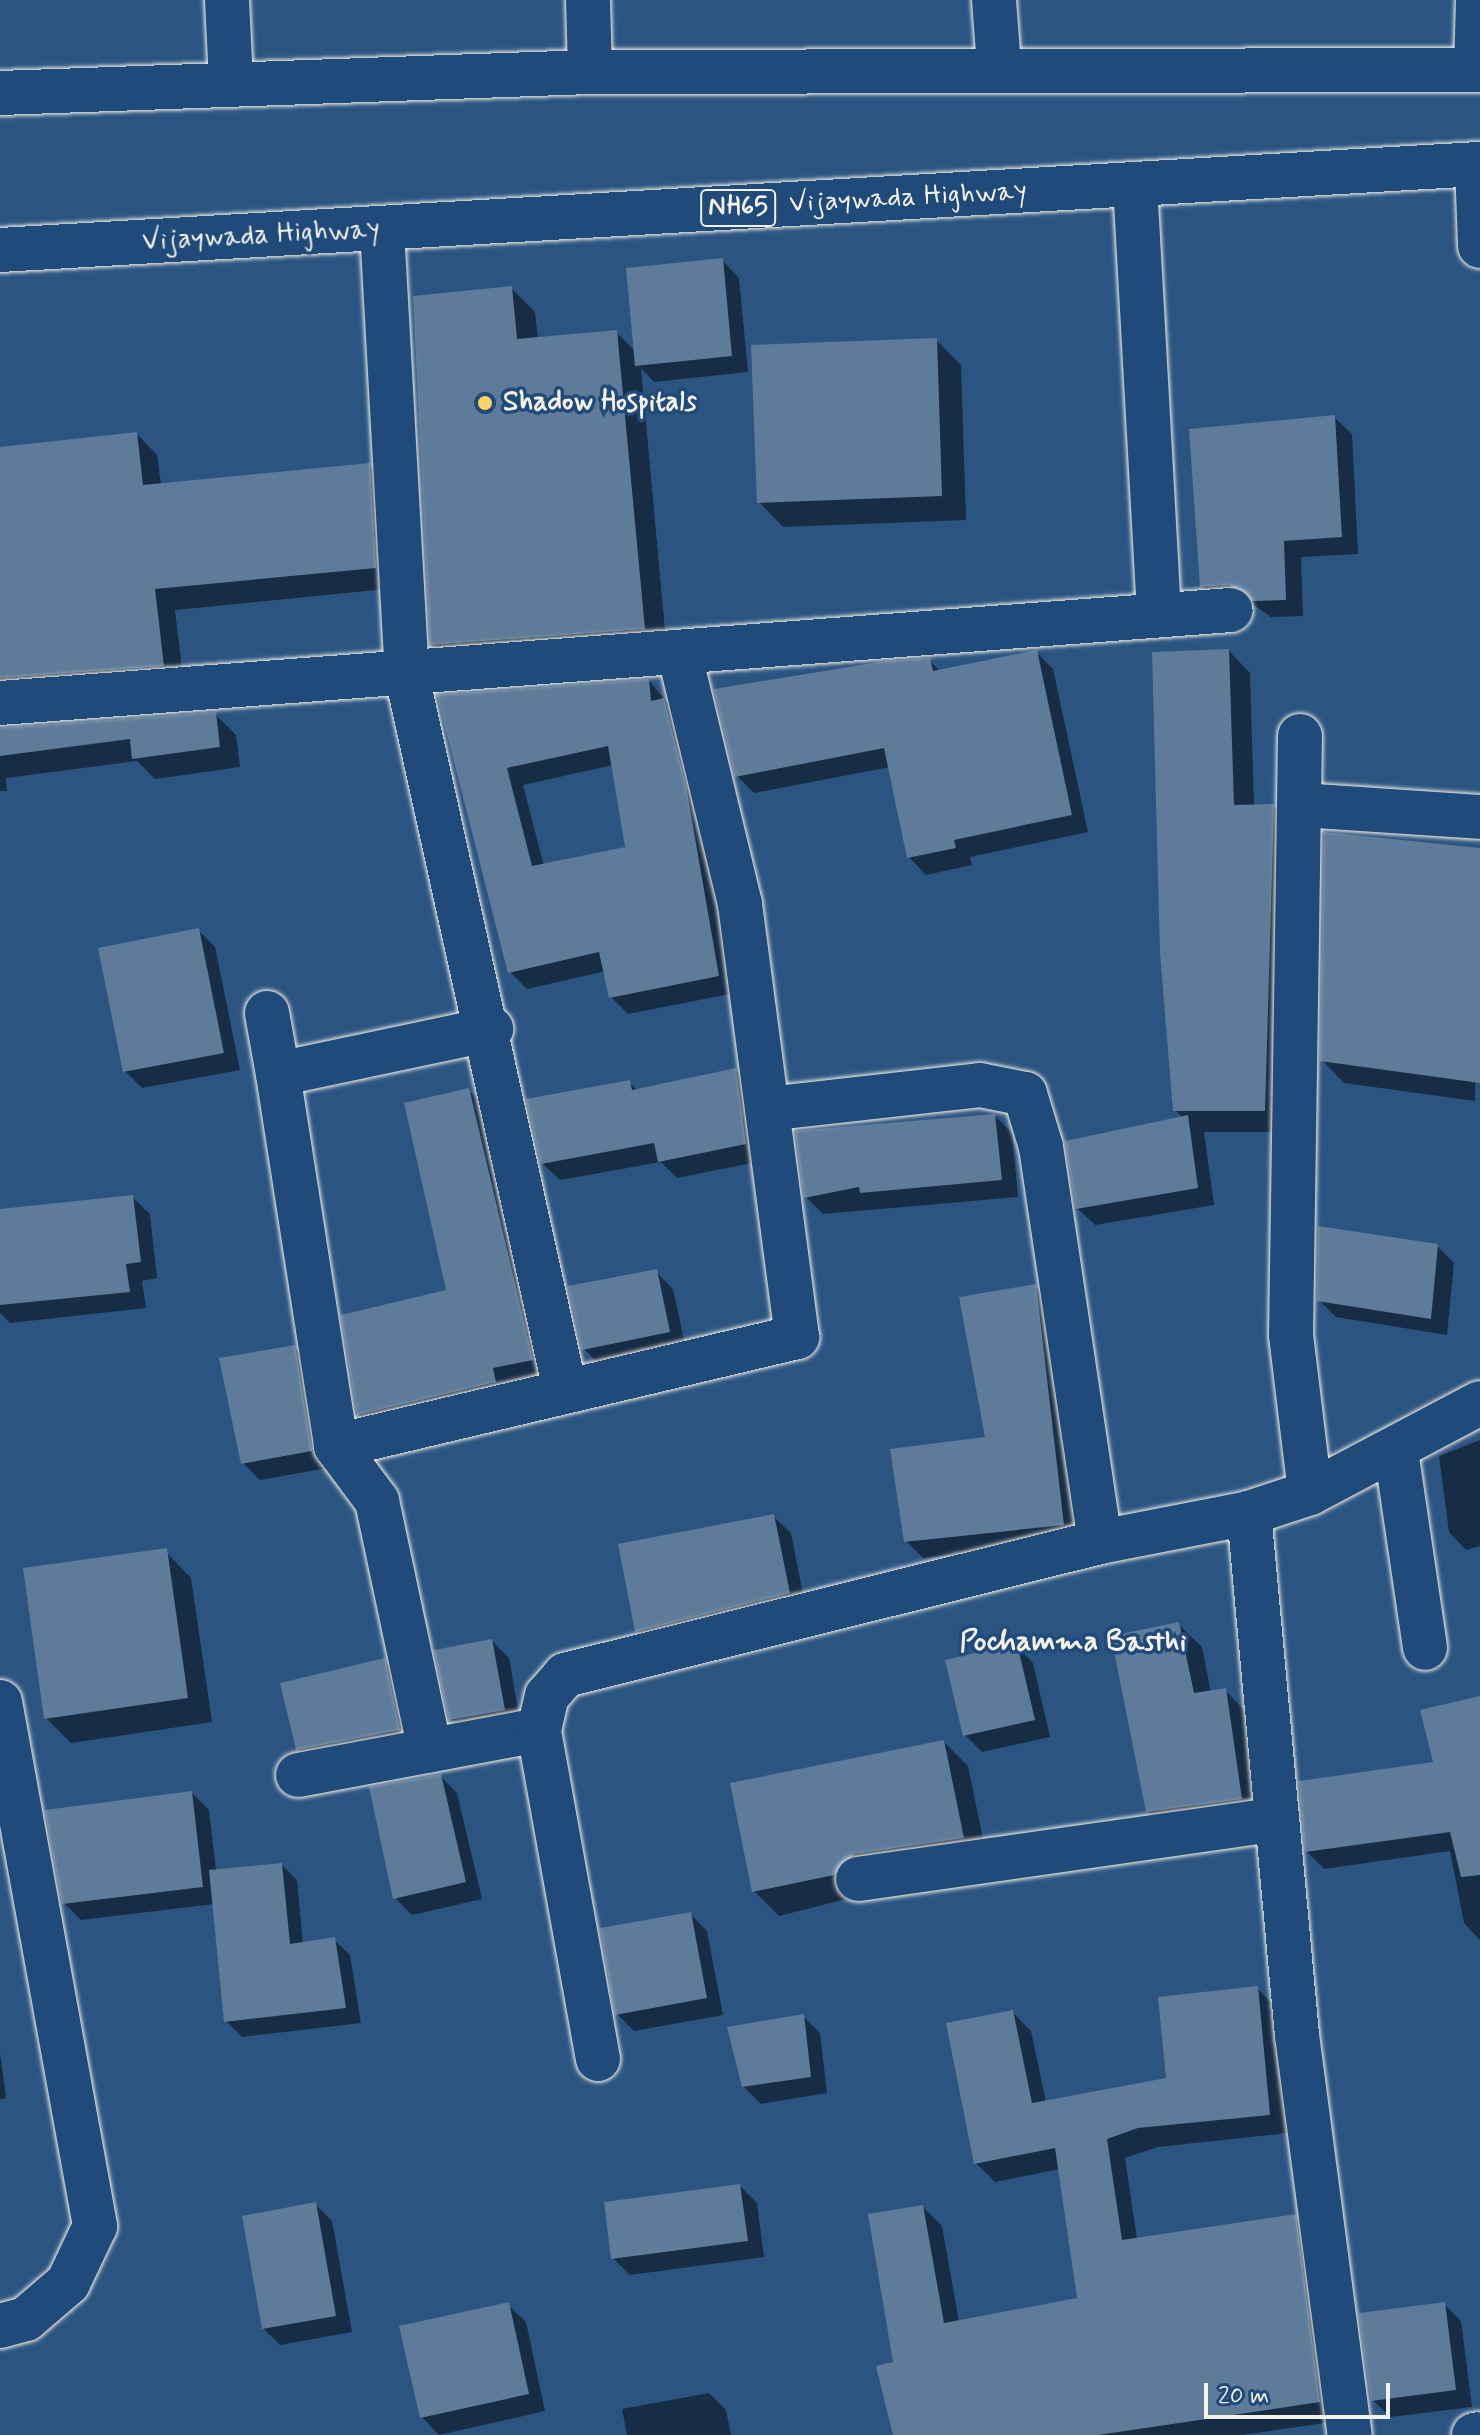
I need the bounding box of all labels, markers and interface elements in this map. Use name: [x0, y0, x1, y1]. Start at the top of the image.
street label: Vijaywada Highway: [791, 175, 1025, 221]
road number: NH65: [700, 186, 776, 230]
street label: Vijaywada Highway: [144, 213, 378, 259]
place label: Shadow Hospitals: [503, 386, 711, 420]
marker: Shadow Hospitals: [474, 392, 496, 414]
district label: Pochamma Basthi: [961, 1624, 1185, 1660]
scale bar: [1208, 2367, 1394, 2417]
text: 20 m: [1218, 2381, 1269, 2412]

